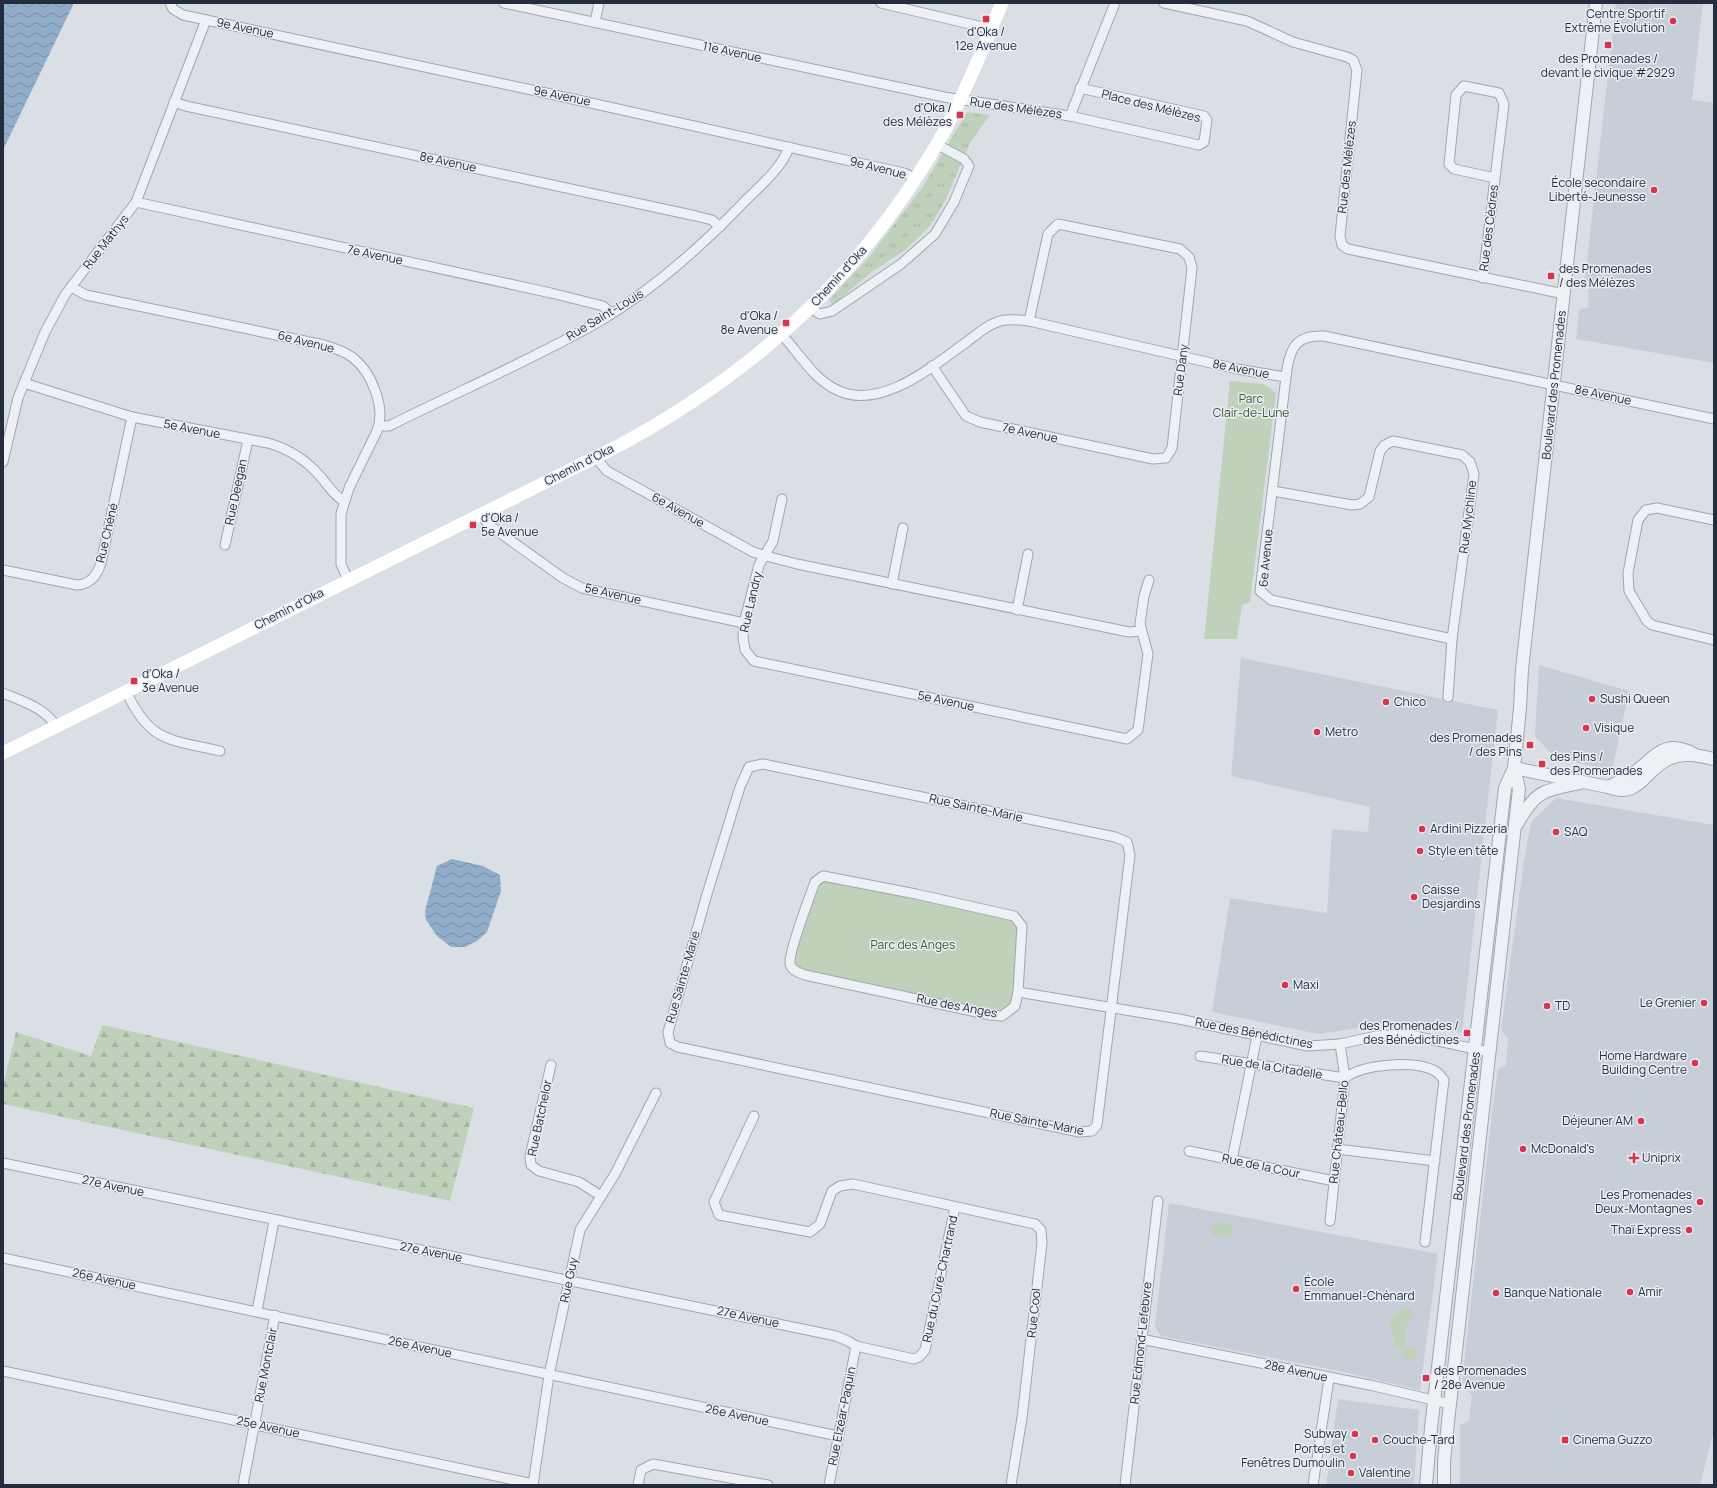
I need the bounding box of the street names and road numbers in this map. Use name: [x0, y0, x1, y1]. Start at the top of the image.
street label: 9e Avenue: [215, 13, 275, 42]
street label: 11e Avenue: [701, 37, 763, 66]
street label: 9e Avenue: [532, 81, 592, 110]
street label: Place des Mélèzes: [1100, 85, 1202, 126]
street label: Rue des Mélèzes: [969, 93, 1063, 122]
street label: Rue des Mélèzes: [1333, 120, 1360, 214]
street label: 8e Avenue: [418, 147, 478, 176]
street label: 9e Avenue: [848, 152, 908, 183]
street label: Rue des Cèdres: [1475, 184, 1502, 272]
street label: Rue Mathys: [79, 211, 132, 273]
street label: 7e Avenue: [346, 240, 405, 269]
street label: Chemin d'Oka: [807, 242, 870, 310]
street label: Rue Saint-Louis: [563, 285, 647, 344]
street label: Boulevard des Promenades: [1537, 310, 1570, 460]
street label: 6e Avenue: [276, 326, 336, 357]
street label: Rue Dany: [1169, 342, 1192, 397]
street label: 8e Avenue: [1211, 355, 1271, 382]
street label: 8e Avenue: [1573, 380, 1633, 409]
street label: 5e Avenue: [162, 415, 222, 442]
street label: 7e Avenue: [1001, 418, 1060, 447]
street label: Chemin d'Oka: [541, 440, 617, 489]
street label: Rue Deegan: [220, 457, 251, 526]
street label: Rue Mychline: [1455, 479, 1480, 555]
street label: 6e Avenue: [649, 488, 708, 531]
street label: Rue Chéné: [91, 501, 122, 564]
street label: 6e Avenue: [1255, 528, 1276, 588]
street label: Rue Landry: [735, 569, 766, 634]
street label: 5e Avenue: [583, 579, 643, 608]
street label: Chemin d'Oka: [251, 584, 327, 633]
street label: 5e Avenue: [916, 686, 976, 715]
street label: Rue Sainte-Marie: [928, 789, 1025, 826]
street label: Rue Sainte-Marie: [661, 929, 704, 1025]
street label: Rue des Anges: [915, 989, 999, 1022]
street label: Rue des Bénédictines: [1194, 1013, 1315, 1052]
street label: Rue de la Citadelle: [1220, 1050, 1324, 1083]
street label: Boulevard des Promenades: [1449, 1051, 1484, 1201]
street label: Rue Batchelor: [523, 1077, 556, 1158]
street label: Rue Château-Bello: [1325, 1079, 1352, 1184]
street label: Rue Sainte-Marie: [989, 1104, 1086, 1139]
street label: Rue de la Cour: [1220, 1149, 1302, 1182]
street label: 27e Avenue: [80, 1171, 146, 1200]
street label: Rue du Curé-Chartrand: [918, 1214, 961, 1344]
street label: 27e Avenue: [398, 1237, 464, 1266]
street label: Rue Guy: [555, 1255, 582, 1304]
street label: 26e Avenue: [71, 1263, 138, 1294]
street label: Rue Edmond-Lefebvre: [1126, 1281, 1155, 1405]
street label: Rue Cool: [1022, 1287, 1045, 1339]
street label: 27e Avenue: [715, 1302, 781, 1331]
street label: Rue Montclair: [250, 1325, 281, 1404]
street label: 26e Avenue: [387, 1331, 454, 1362]
street label: 28e Avenue: [1263, 1356, 1329, 1386]
street label: Rue Elzéar-Paquin: [824, 1365, 859, 1467]
street label: 26e Avenue: [704, 1399, 771, 1430]
street label: 25e Avenue: [235, 1412, 301, 1442]

